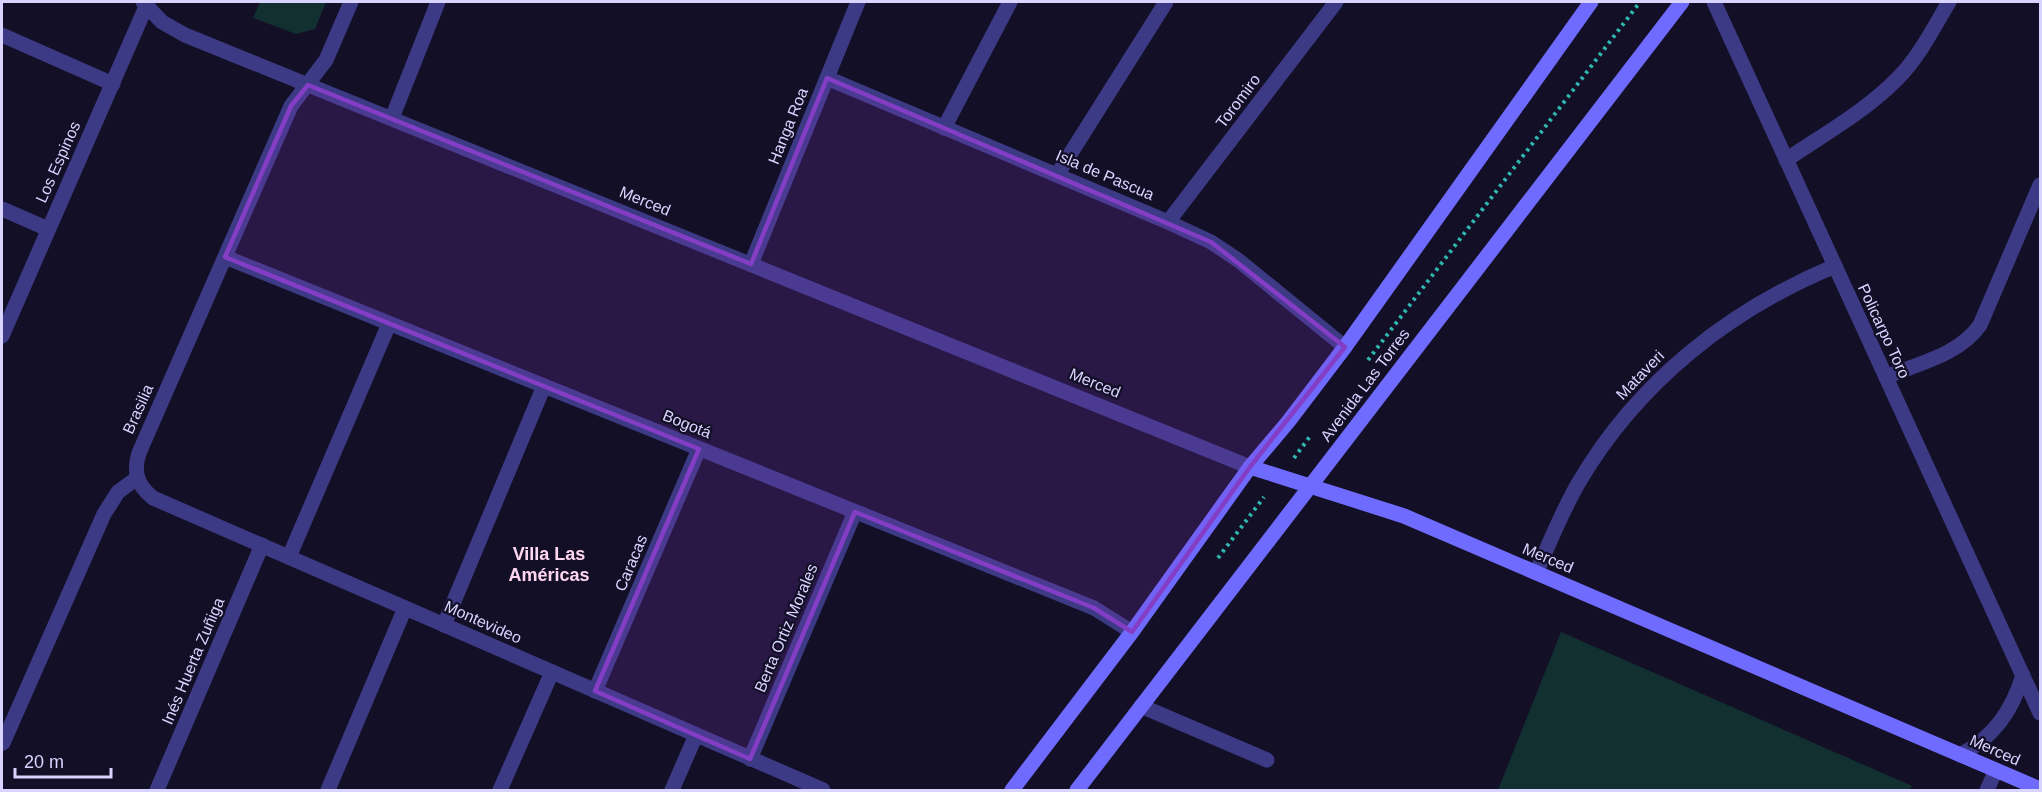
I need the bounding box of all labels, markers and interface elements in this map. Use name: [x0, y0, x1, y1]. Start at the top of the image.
street label: Toromiro: [1212, 71, 1264, 131]
street label: Hanga Roa: [765, 85, 811, 167]
street label: Los Espinos: [33, 119, 83, 205]
street label: Isla de Pascua: [1053, 147, 1157, 203]
street label: Merced: [617, 183, 673, 219]
street label: Policarpo Toro: [1855, 281, 1913, 381]
street label: Avenida Las Torres: [1317, 325, 1413, 445]
street label: Mataveri: [1613, 347, 1667, 403]
street label: Merced: [1067, 365, 1123, 401]
street label: Brasilia: [120, 381, 156, 436]
street label: Bogotá: [660, 407, 714, 441]
street label: Caracas: [612, 532, 650, 594]
street label: Merced: [1520, 540, 1576, 576]
district label: Villa Las Américas: [508, 544, 590, 585]
street label: Berta Ortiz Morales: [751, 561, 821, 695]
street label: Inés Huerta Zuñiga: [159, 595, 227, 727]
street label: Montevideo: [442, 597, 524, 647]
street label: Merced: [1967, 731, 2023, 769]
scale bar: [15, 741, 111, 779]
text: 20 m: [24, 752, 64, 772]

